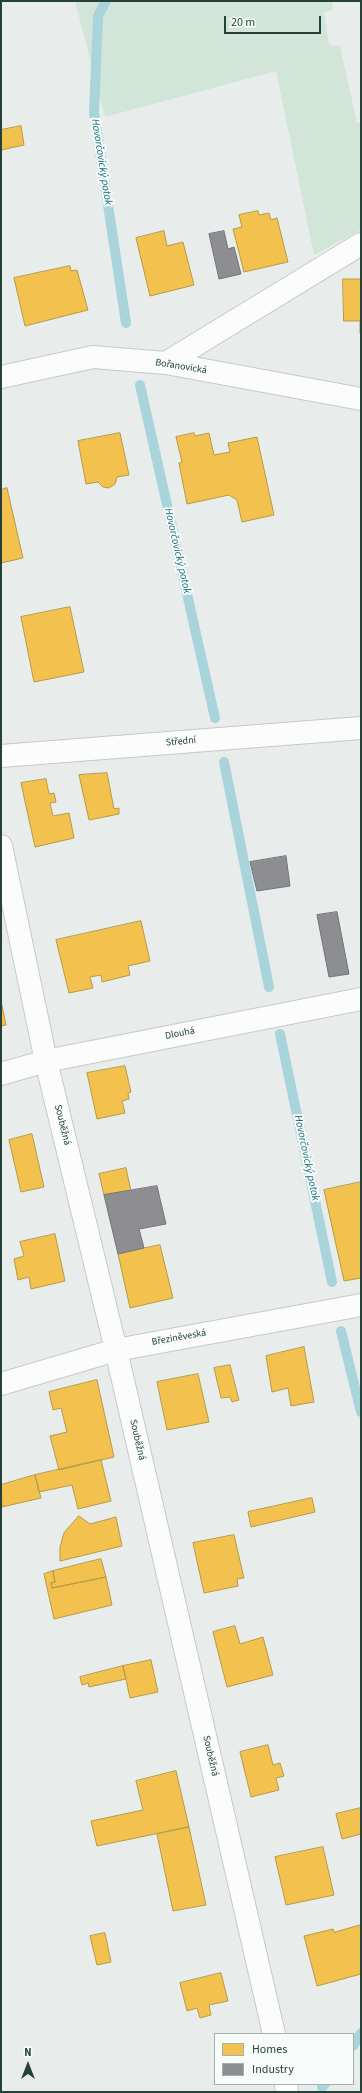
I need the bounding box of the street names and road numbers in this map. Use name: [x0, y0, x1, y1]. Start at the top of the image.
street label: Bořanovická: [154, 357, 208, 377]
street label: Střední: [165, 735, 197, 749]
street label: Dlouhá: [164, 1025, 196, 1043]
street label: Souběžná: [51, 1103, 73, 1147]
street label: Březiněveská: [151, 1327, 207, 1349]
street label: Souběžná: [126, 1418, 148, 1462]
street label: Souběžná: [199, 1734, 221, 1778]

